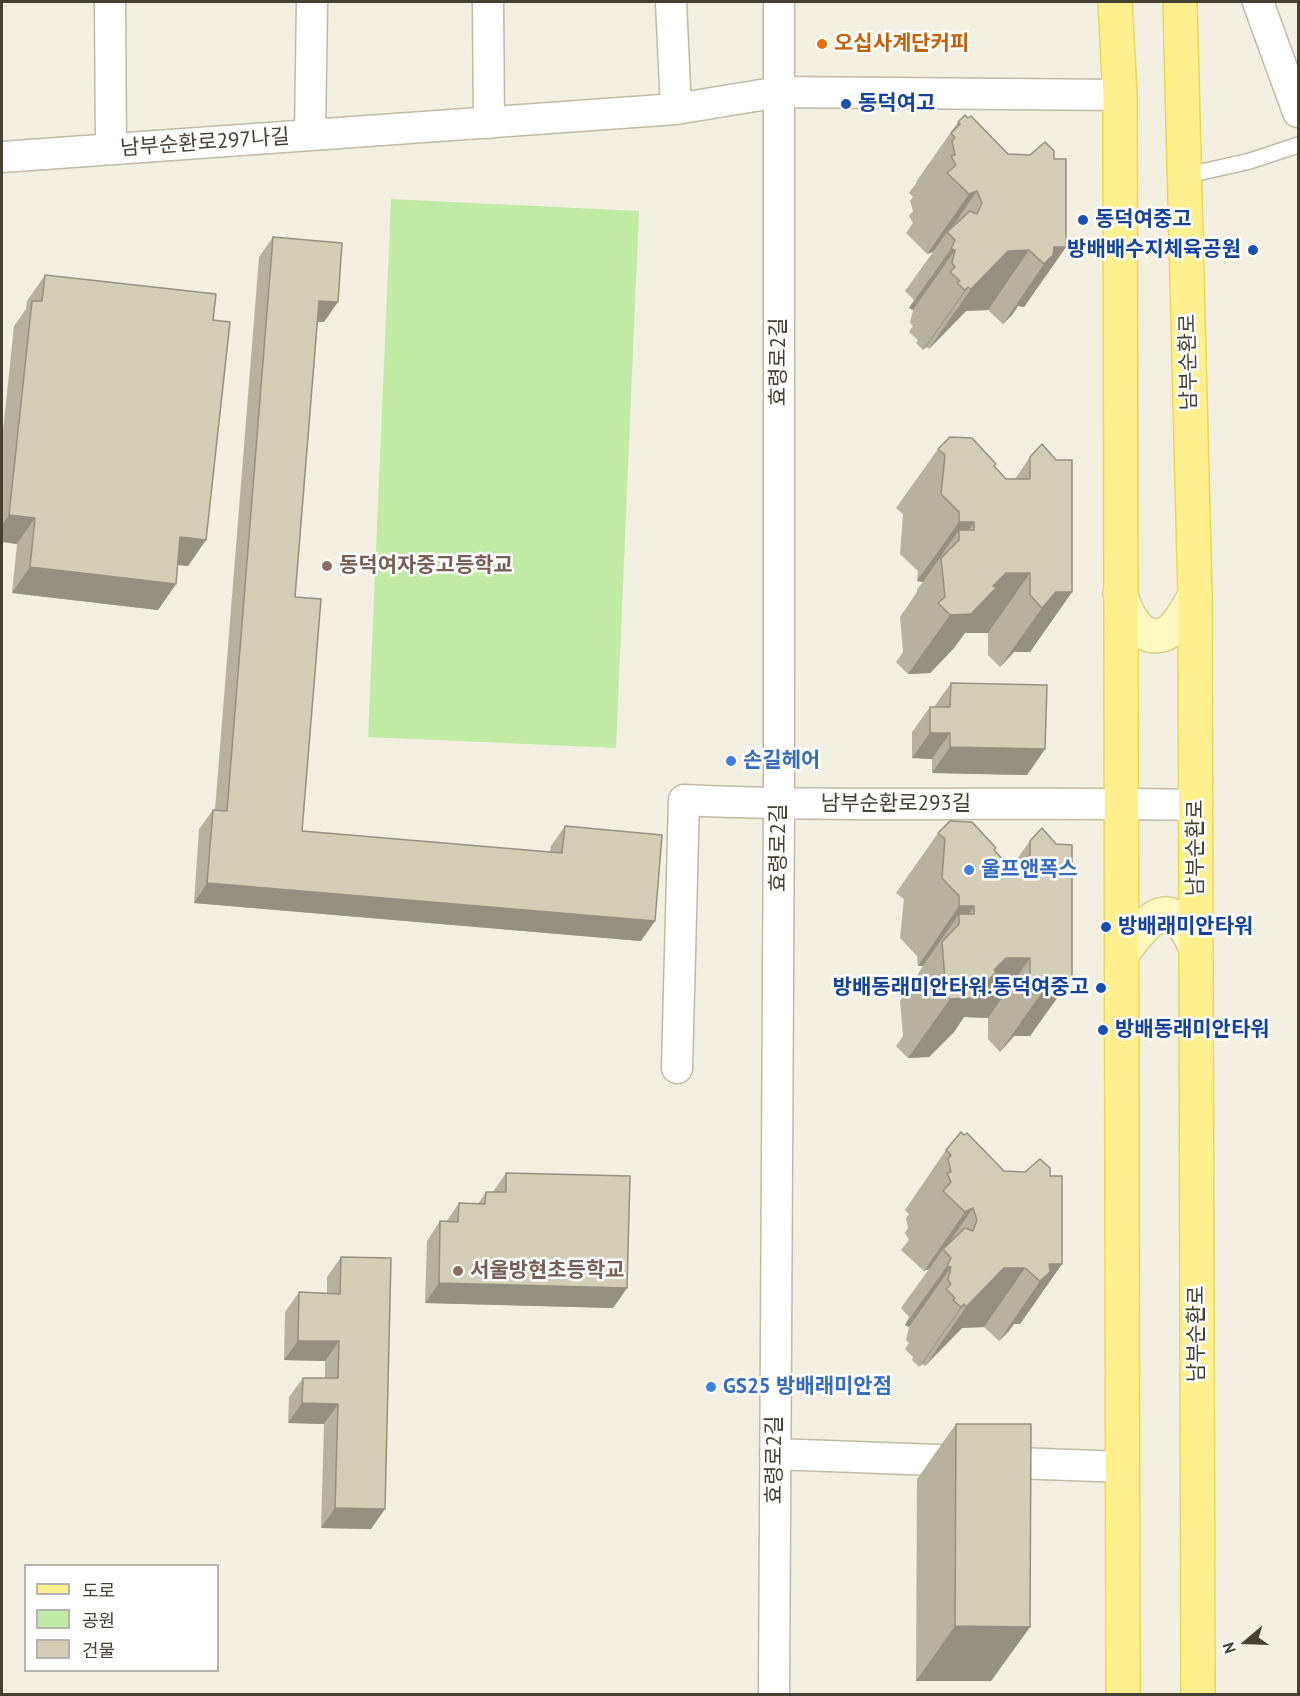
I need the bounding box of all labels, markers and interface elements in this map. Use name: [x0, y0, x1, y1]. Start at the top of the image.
place label: 오십사계단커피: [834, 31, 969, 57]
marker: 오십사계단커피: [815, 37, 829, 51]
place label: 동덕여고: [858, 91, 935, 117]
marker: 동덕여고: [839, 97, 853, 111]
street label: 남부순환로297나길: [120, 125, 290, 161]
place label: 동덕여중고: [1095, 207, 1192, 233]
marker: 동덕여중고: [1076, 213, 1090, 227]
place label: 방배배수지체육공원: [1067, 237, 1241, 263]
marker: 방배배수지체육공원: [1246, 243, 1260, 257]
street label: 남부순환로: [1176, 313, 1202, 411]
street label: 효령로2길: [766, 318, 792, 406]
place label: 동덕여자중고등학교: [339, 553, 513, 579]
marker: 동덕여자중고등학교: [320, 559, 334, 573]
place label: 손길헤어: [743, 748, 820, 774]
marker: 손길헤어: [724, 754, 738, 768]
street label: 남부순환로293길: [821, 791, 971, 817]
street label: 남부순환로: [1183, 800, 1209, 896]
street label: 효령로2길: [766, 804, 792, 892]
place label: 울프앤폭스: [981, 857, 1078, 883]
marker: 울프앤폭스: [962, 863, 976, 877]
place label: 방배래미안타워: [1118, 914, 1253, 940]
marker: 방배래미안타워: [1099, 920, 1113, 934]
place label: 방배동래미안타워.동덕여중고: [833, 975, 1089, 1001]
marker: 방배동래미안타워.동덕여중고: [1094, 981, 1108, 995]
place label: 방배동래미안타워: [1115, 1017, 1270, 1043]
marker: 방배동래미안타워: [1096, 1023, 1110, 1037]
place label: 서울방현초등학교: [470, 1258, 625, 1284]
marker: 서울방현초등학교: [451, 1264, 465, 1278]
street label: 남부순환로: [1184, 1286, 1210, 1382]
place label: GS25 방배래미안점: [723, 1374, 892, 1400]
marker: GS25 방배래미안점: [704, 1380, 718, 1394]
street label: 효령로2길: [762, 1416, 788, 1504]
legend: [24, 1564, 219, 1672]
text: 도로: [82, 1579, 115, 1602]
text: 공원: [82, 1609, 115, 1632]
north arrow: [1216, 1612, 1276, 1672]
text: 건물: [82, 1639, 115, 1662]
text: N: [1218, 1640, 1240, 1656]

